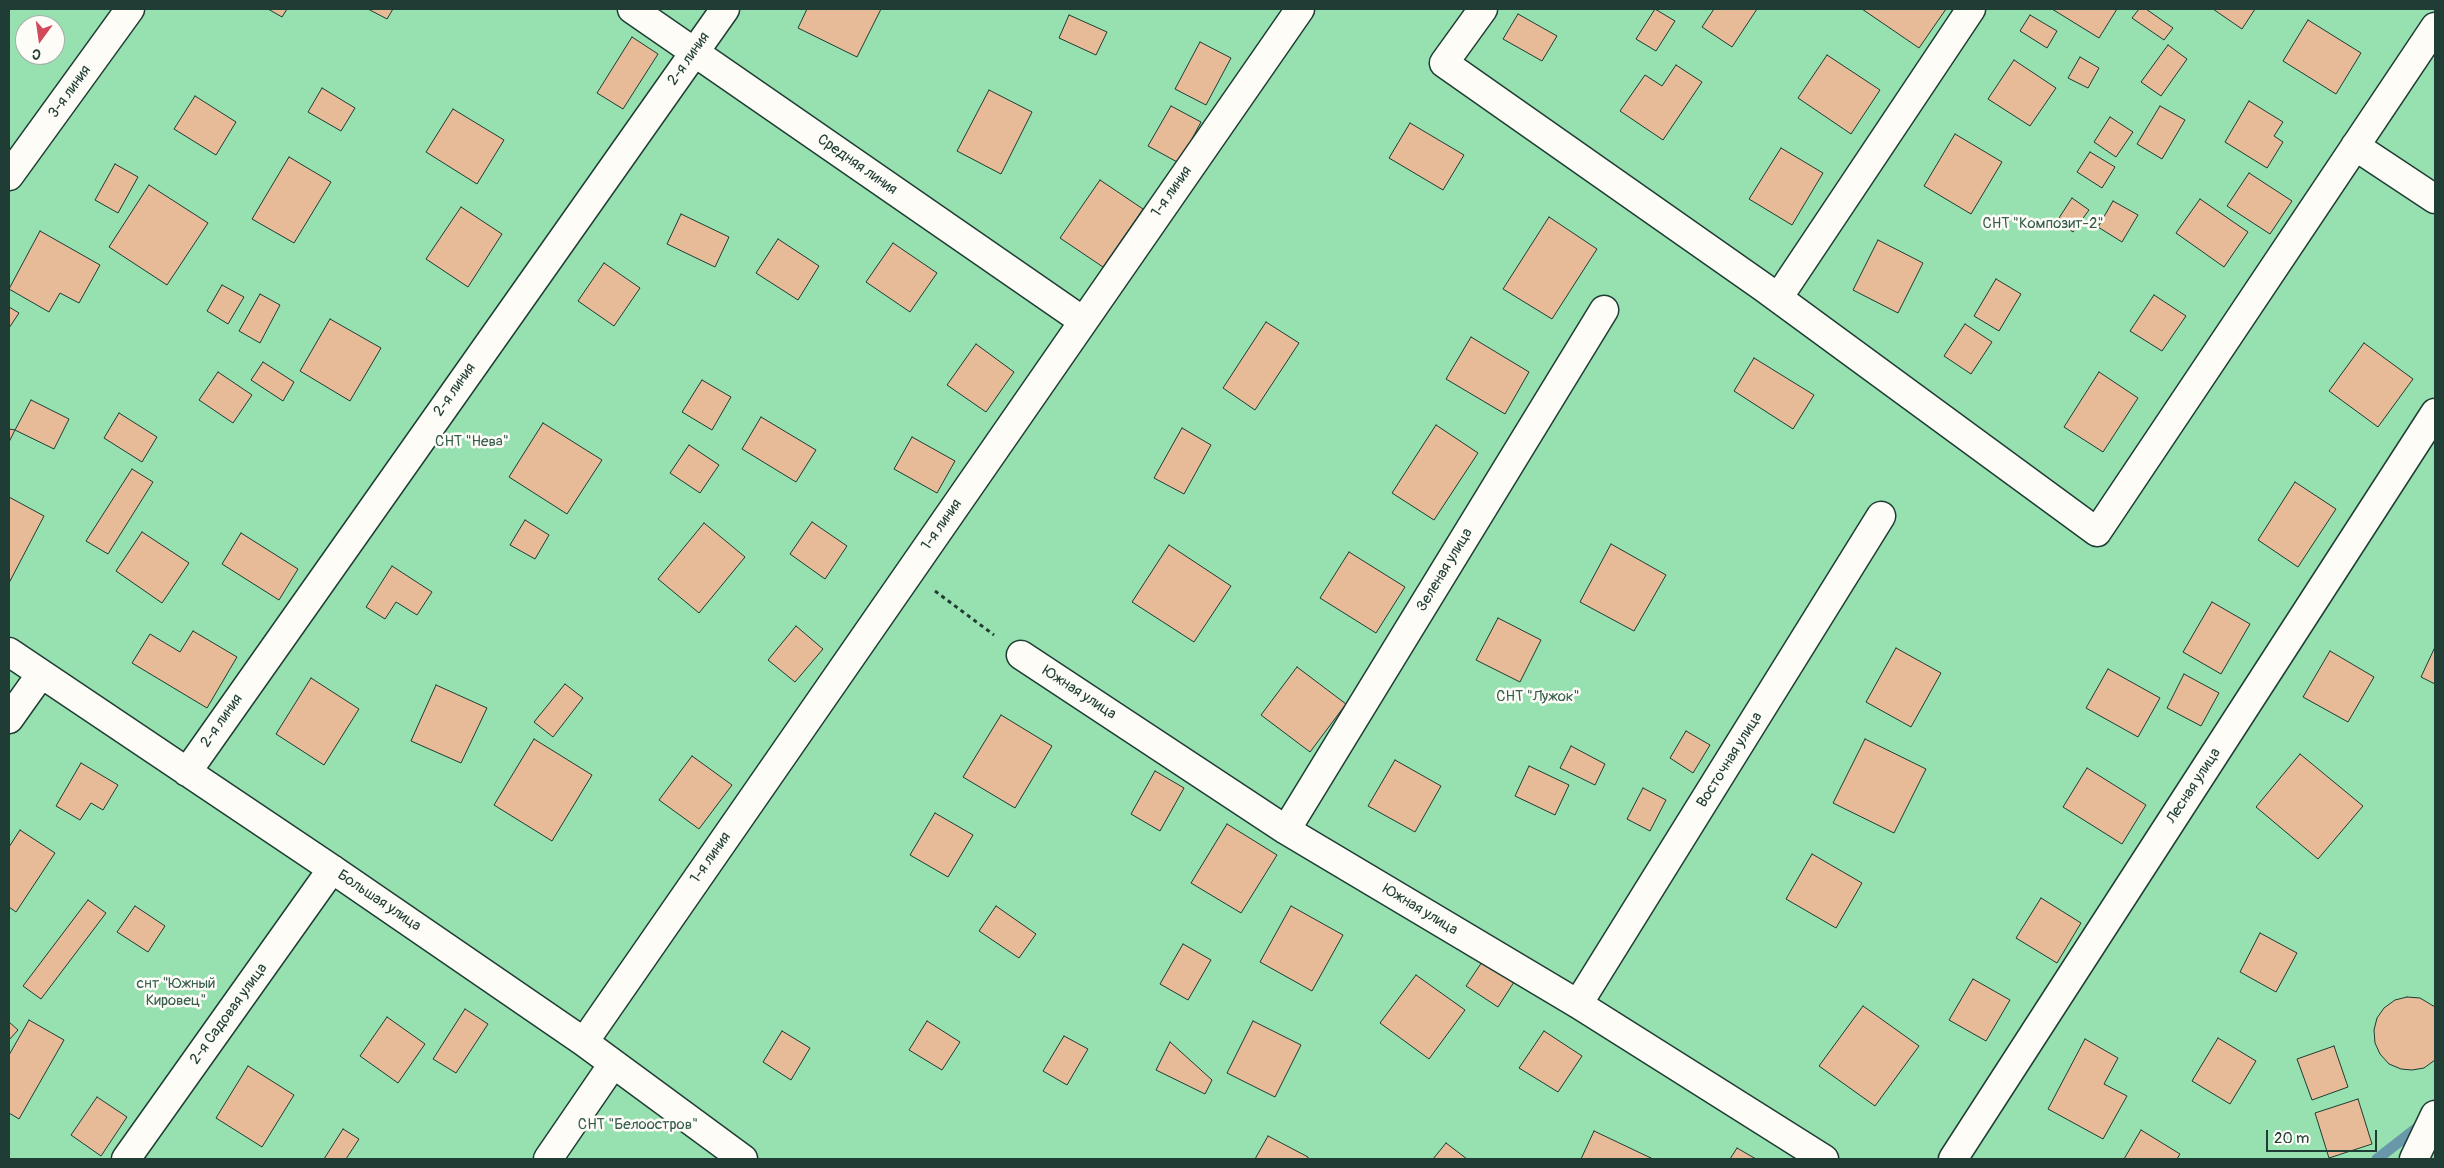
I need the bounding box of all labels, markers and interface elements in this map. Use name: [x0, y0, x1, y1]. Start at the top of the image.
north arrow: [15, 15, 65, 65]
street label: 2-я линия: [664, 29, 714, 89]
text: С: [30, 45, 43, 63]
street label: 3-я линия: [45, 62, 95, 122]
street label: Средняя линия: [814, 131, 900, 199]
street label: 1-я линия: [1148, 163, 1196, 221]
park label: СНТ "Композит-2": [1983, 215, 2103, 233]
street label: 2-я линия: [430, 360, 480, 420]
park label: СНТ "Нева": [435, 433, 509, 451]
street label: 1-я линия: [918, 496, 966, 554]
street label: Зеленая улица: [1413, 525, 1477, 615]
street label: Южная улица: [1039, 662, 1119, 724]
park label: СНТ "Лужок": [1496, 688, 1580, 706]
street label: 2-я линия: [197, 691, 247, 751]
street label: Восточная улица: [1693, 709, 1767, 811]
street label: Лесная улица: [2163, 745, 2225, 827]
street label: 1-я линия: [687, 829, 735, 887]
street label: Большая улица: [334, 866, 424, 936]
street label: Южная улица: [1379, 880, 1461, 940]
street label: 2-я Садовая улица: [186, 960, 272, 1068]
park label: снт "Южный Кировец": [137, 975, 215, 1010]
park label: СНТ "Белоостров": [578, 1116, 698, 1134]
scale bar: [2269, 1120, 2380, 1152]
text: 20 m: [2274, 1129, 2309, 1148]

